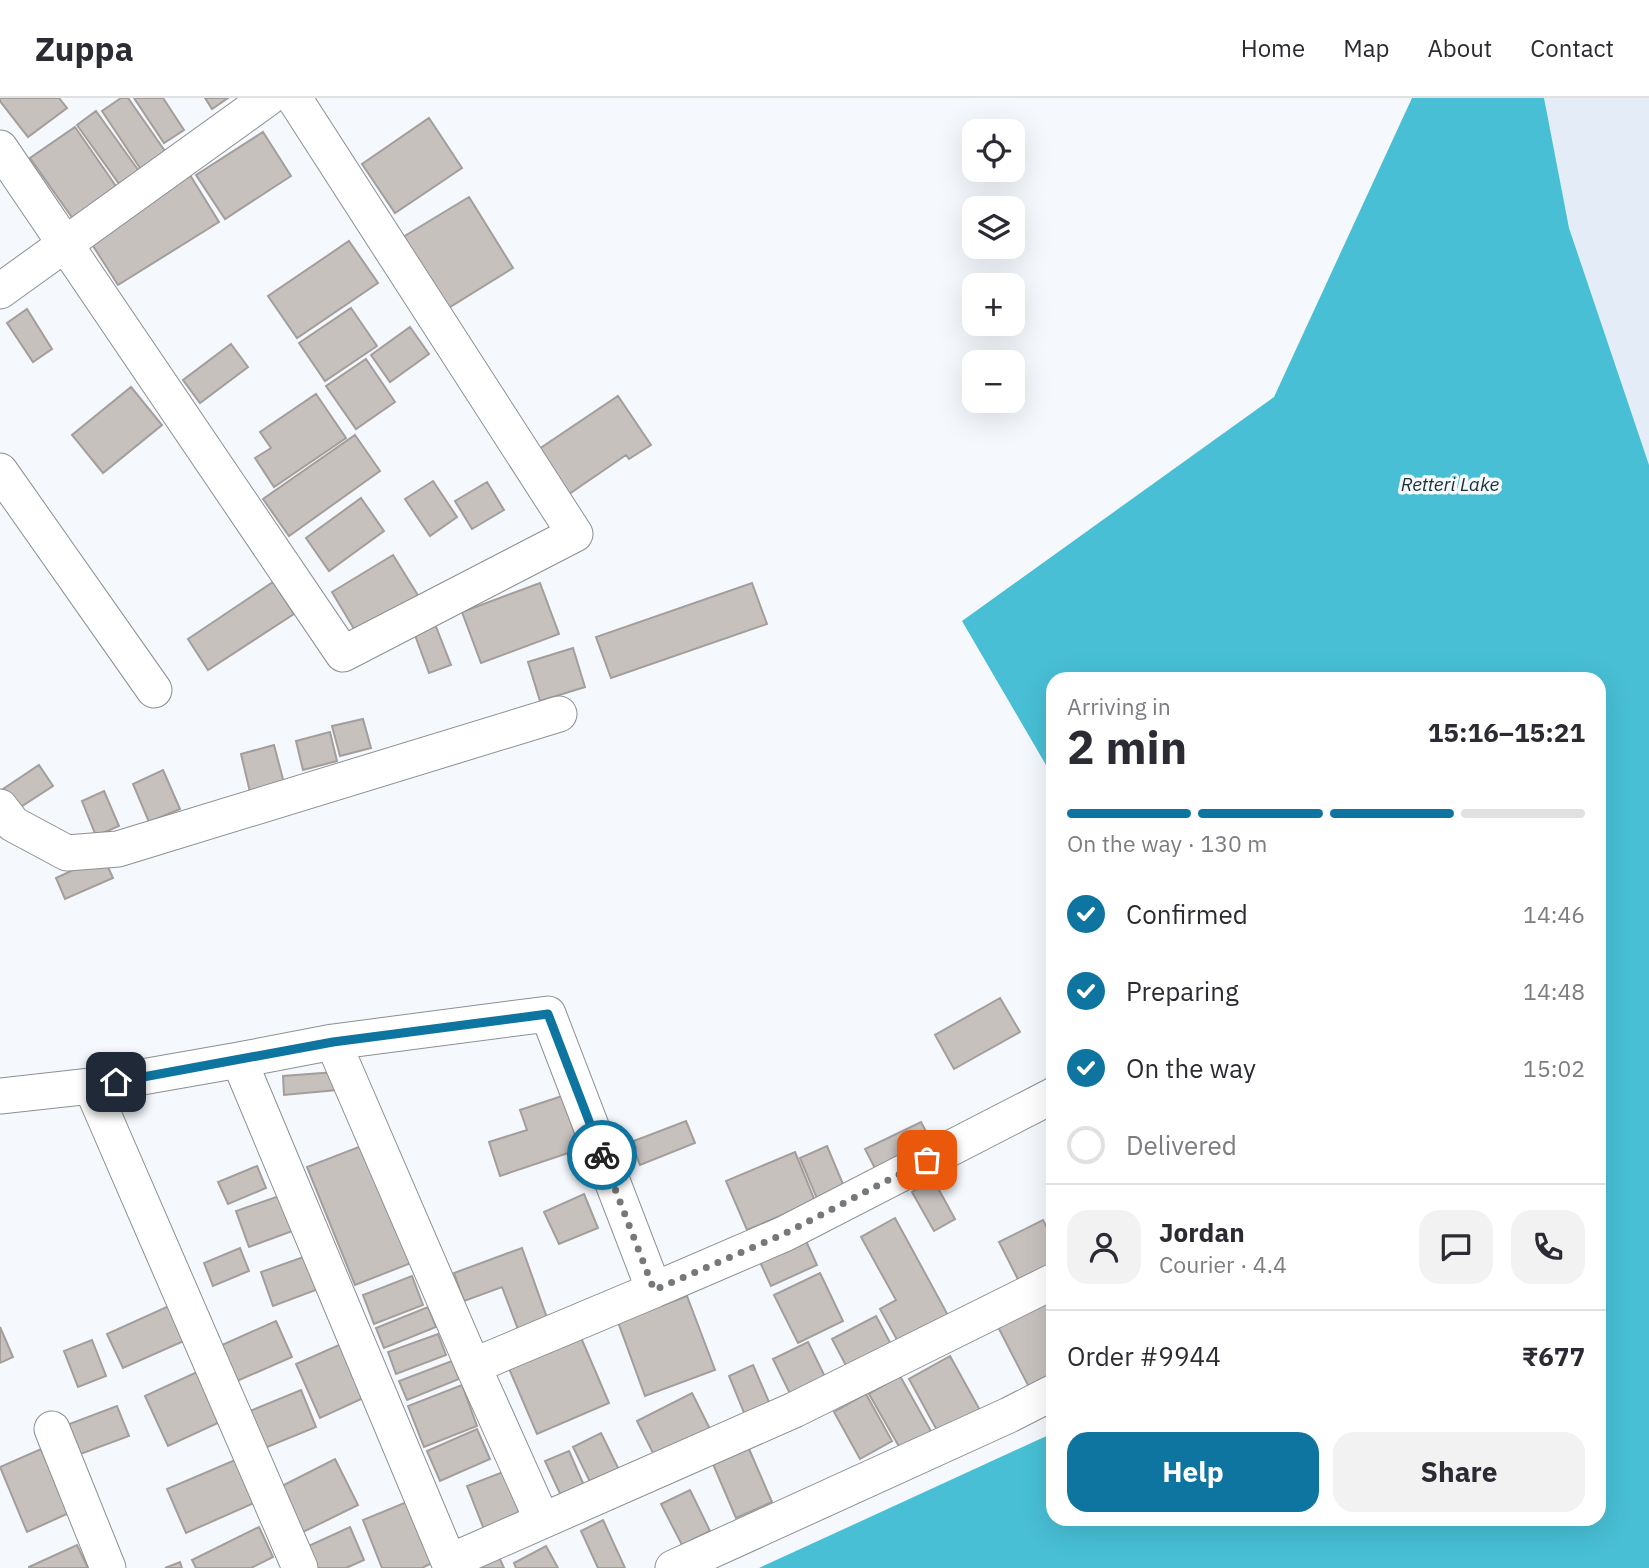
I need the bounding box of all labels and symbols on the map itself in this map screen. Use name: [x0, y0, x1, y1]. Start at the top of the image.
water label: Retteri Lake: [1401, 472, 1499, 496]
pin: [86, 1052, 146, 1112]
courier: [567, 1120, 637, 1190]
pin: [897, 1130, 957, 1190]

